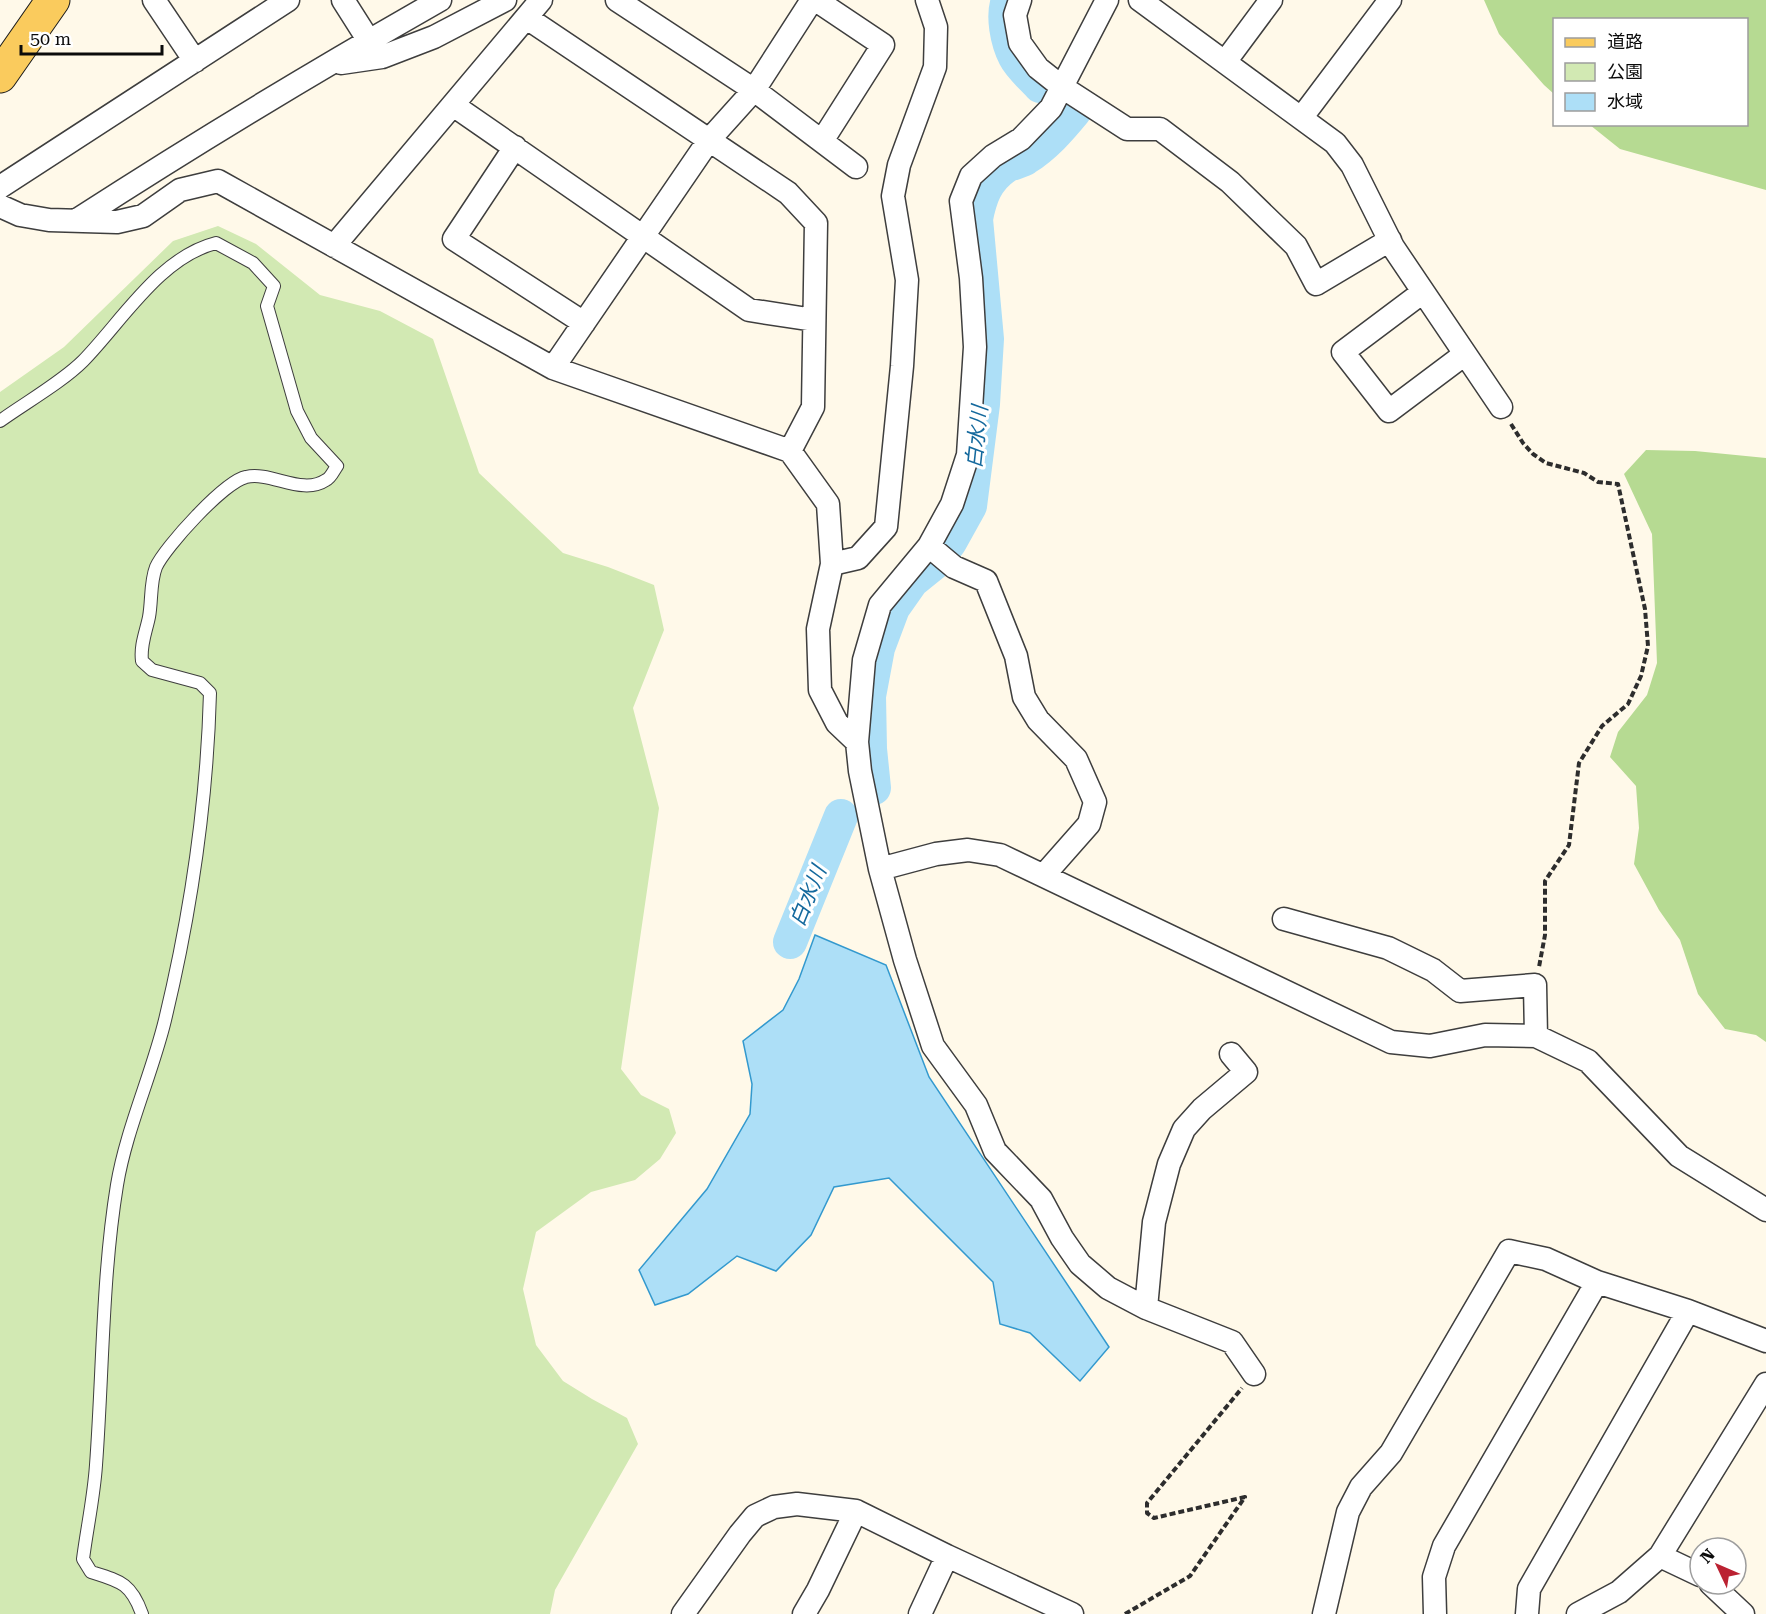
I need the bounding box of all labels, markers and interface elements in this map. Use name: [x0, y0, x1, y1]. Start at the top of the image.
scale bar: [21, 18, 162, 56]
legend: [1553, 18, 1748, 126]
text: 50 m: [30, 28, 71, 49]
text: 道路: [1607, 31, 1643, 52]
text: 公園: [1607, 61, 1643, 82]
text: 水域: [1607, 91, 1643, 112]
water label: 白水川: [962, 402, 992, 470]
water label: 白水川: [785, 860, 832, 930]
north arrow: [1688, 1536, 1748, 1596]
text: N: [1696, 1545, 1719, 1567]

